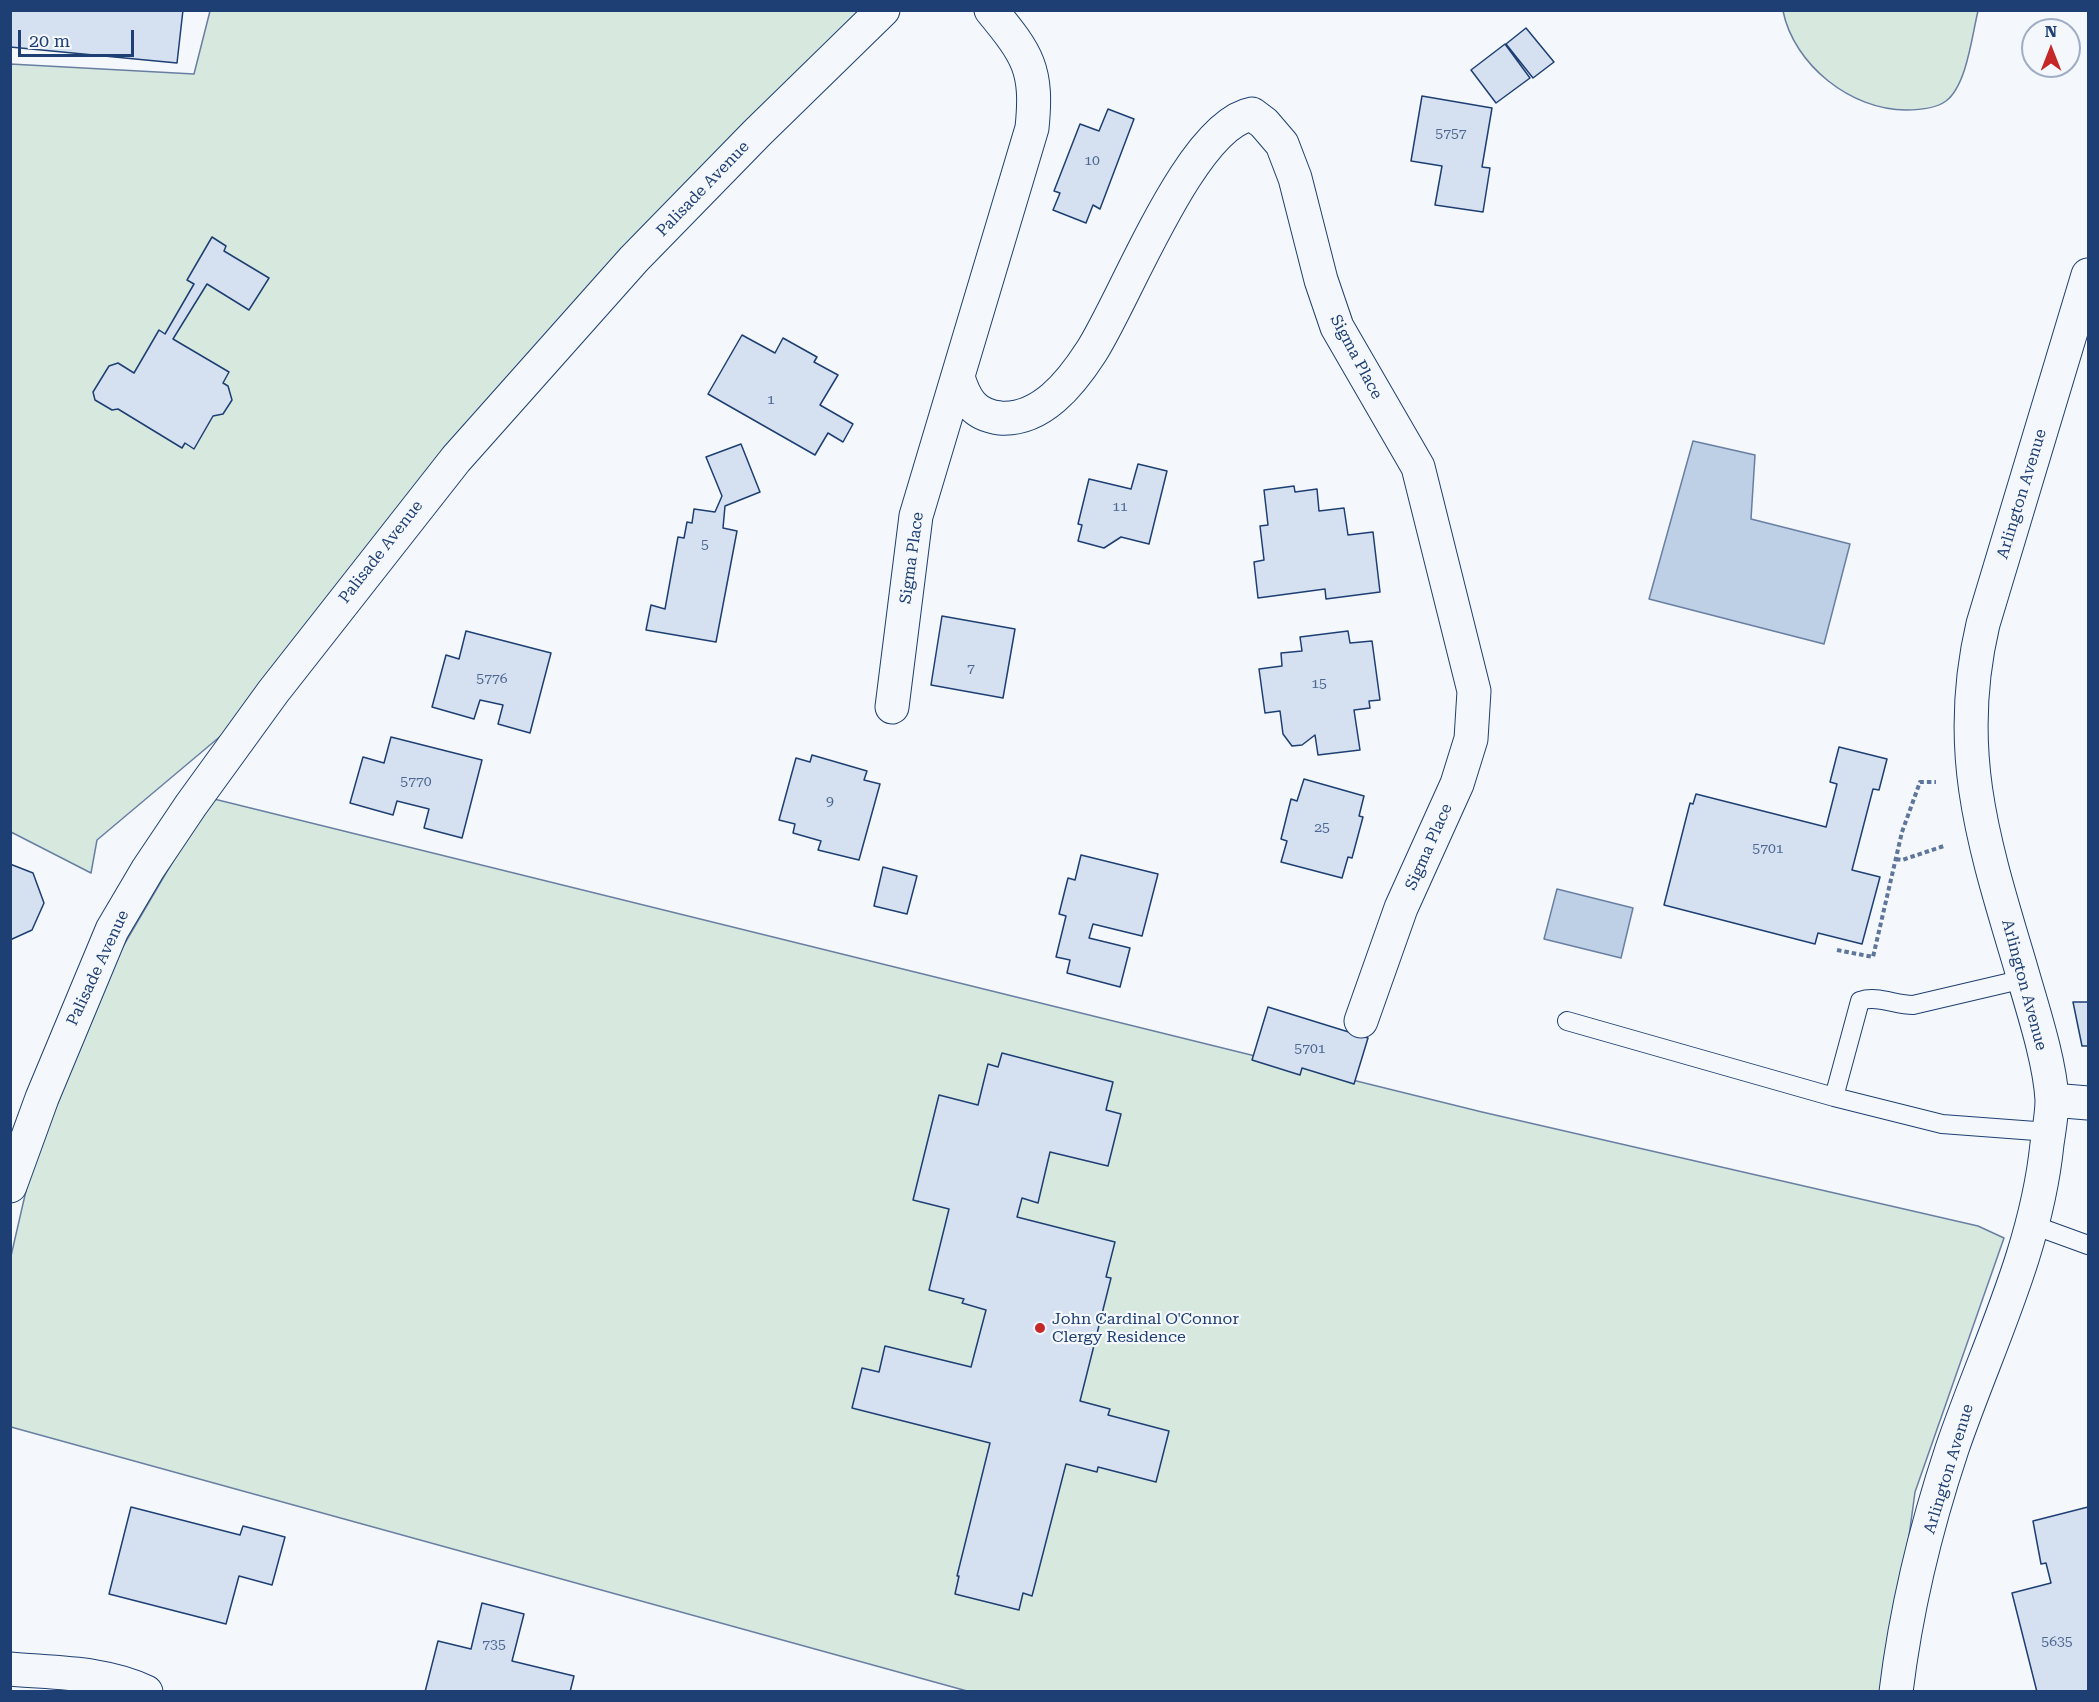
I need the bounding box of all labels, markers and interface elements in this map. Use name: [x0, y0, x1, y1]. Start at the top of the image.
scale bar: [21, 18, 136, 56]
north arrow: [2021, 18, 2081, 78]
text: N: [2045, 22, 2057, 41]
text: 20 m: [29, 30, 70, 51]
house number: 5757: [1435, 126, 1467, 142]
street label: Palisade Avenue: [653, 137, 753, 241]
house number: 10: [1084, 153, 1100, 169]
street label: Sigma Place: [1326, 312, 1386, 402]
house number: 1: [767, 392, 775, 408]
street label: Arlington Avenue: [1993, 427, 2051, 561]
street label: Palisade Avenue: [335, 497, 427, 607]
house number: 11: [1112, 499, 1128, 515]
street label: Sigma Place: [896, 511, 928, 605]
house number: 5: [701, 537, 709, 553]
house number: 7: [967, 661, 975, 677]
house number: 5776: [476, 671, 508, 687]
house number: 15: [1311, 676, 1327, 692]
house number: 5770: [400, 774, 432, 790]
house number: 9: [826, 794, 834, 810]
street label: Sigma Place: [1401, 801, 1457, 893]
house number: 25: [1314, 820, 1330, 836]
house number: 5701: [1752, 841, 1784, 857]
street label: Palisade Avenue: [63, 907, 133, 1029]
street label: Arlington Avenue: [1997, 917, 2051, 1053]
house number: 5701: [1294, 1041, 1326, 1057]
place label: John Cardinal O'Connor Clergy Residence: [1052, 1309, 1239, 1347]
marker: John Cardinal O'Connor Clergy Residence: [1033, 1321, 1047, 1335]
street label: Arlington Avenue: [1920, 1402, 1978, 1536]
house number: 5635: [2041, 1634, 2073, 1650]
house number: 735: [482, 1637, 506, 1653]

